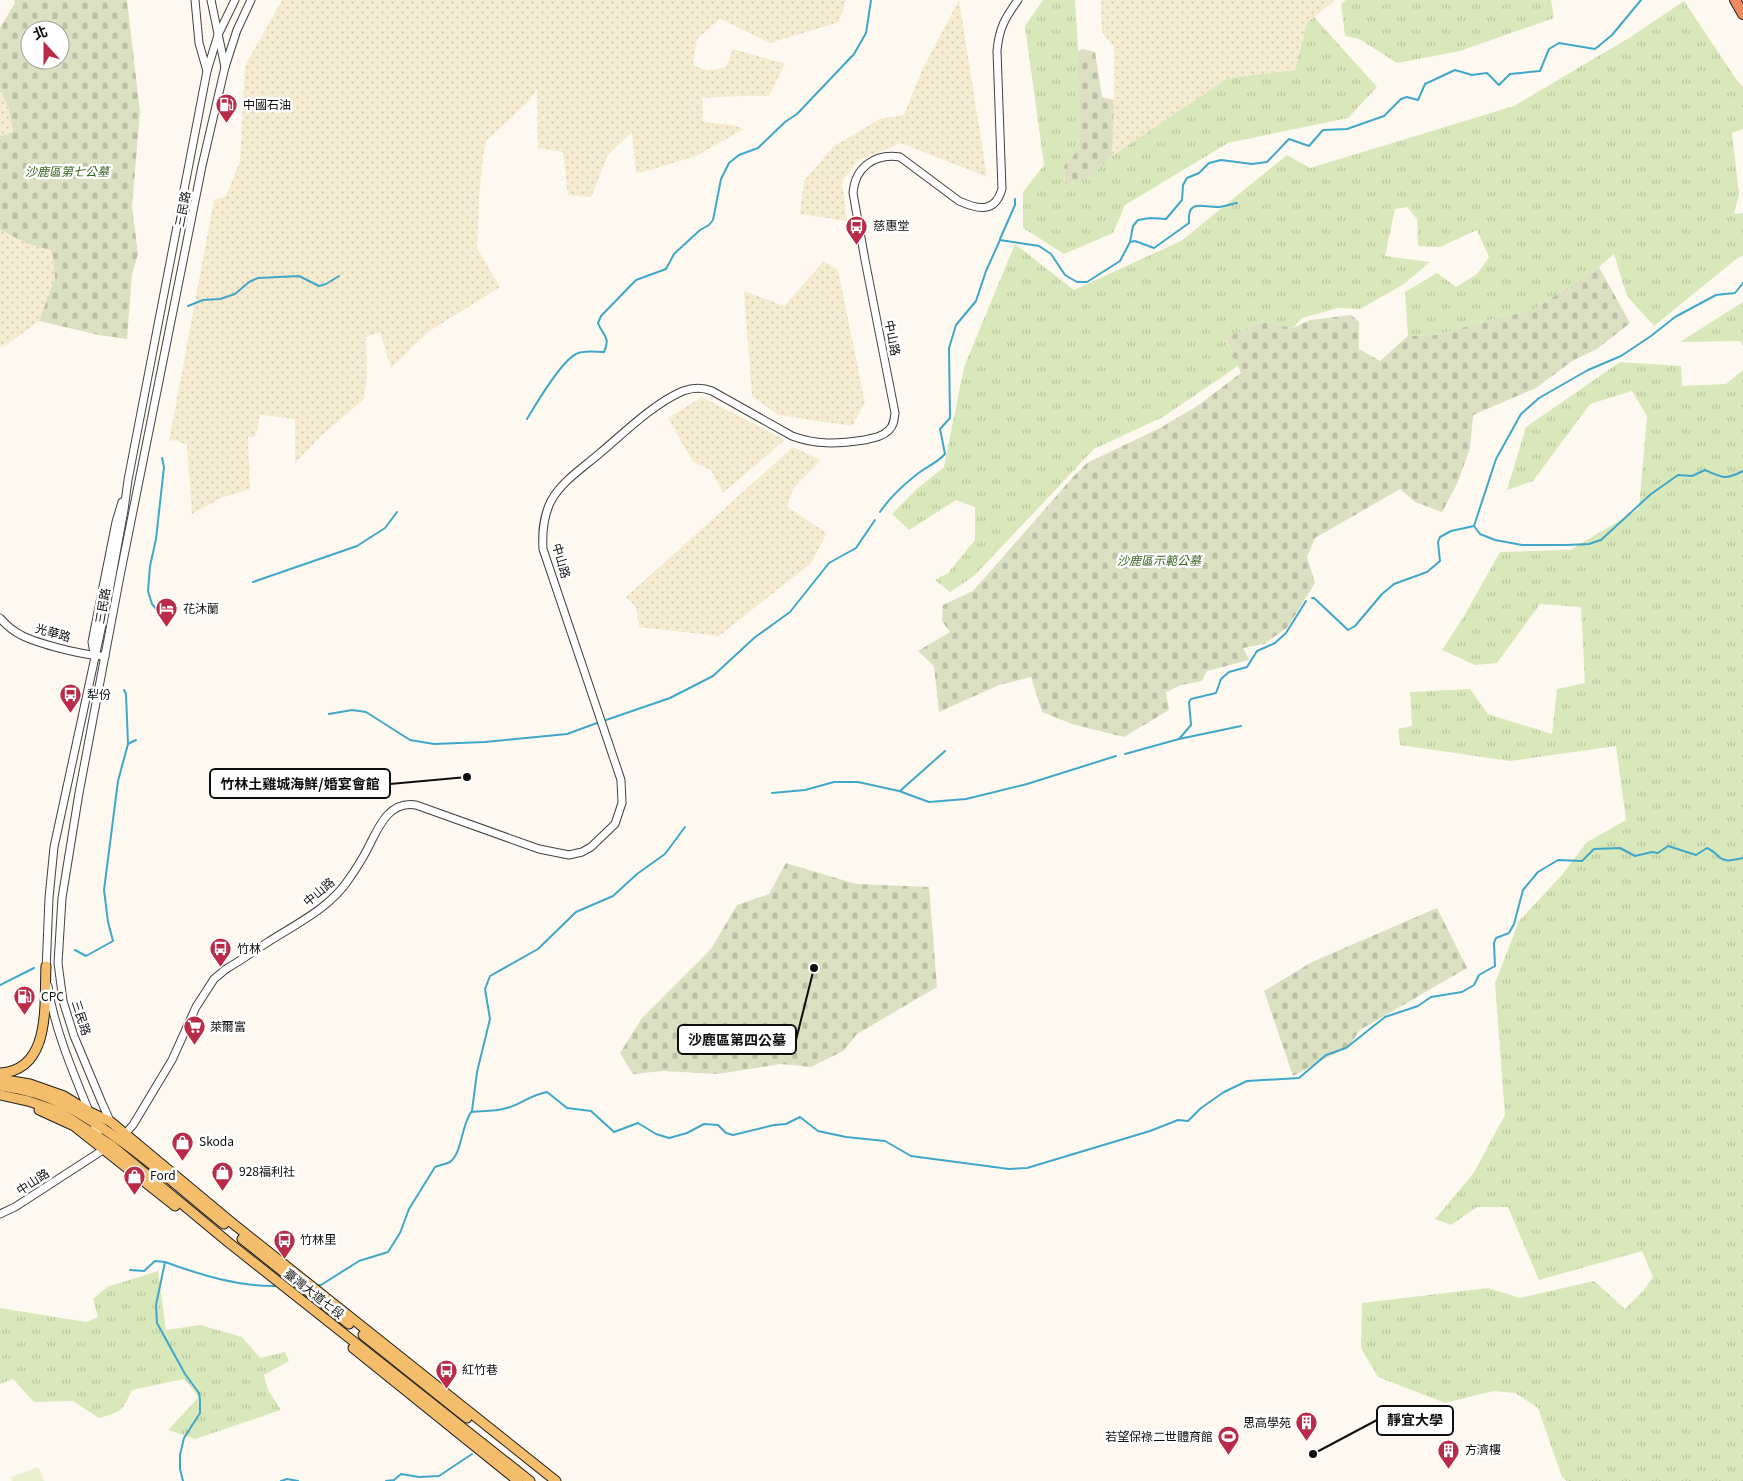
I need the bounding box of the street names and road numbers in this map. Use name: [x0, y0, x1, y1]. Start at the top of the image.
street label: 三民路: [170, 189, 193, 228]
street label: 中山路: [882, 318, 905, 357]
street label: 中山路: [549, 541, 576, 580]
street label: 三民路: [90, 587, 113, 625]
street label: 光華路: [34, 618, 73, 645]
street label: 中山路: [299, 873, 337, 909]
street label: 三民路: [69, 998, 96, 1037]
street label: 中山路: [12, 1164, 52, 1198]
street label: 臺灣大道七段: [281, 1264, 349, 1322]

